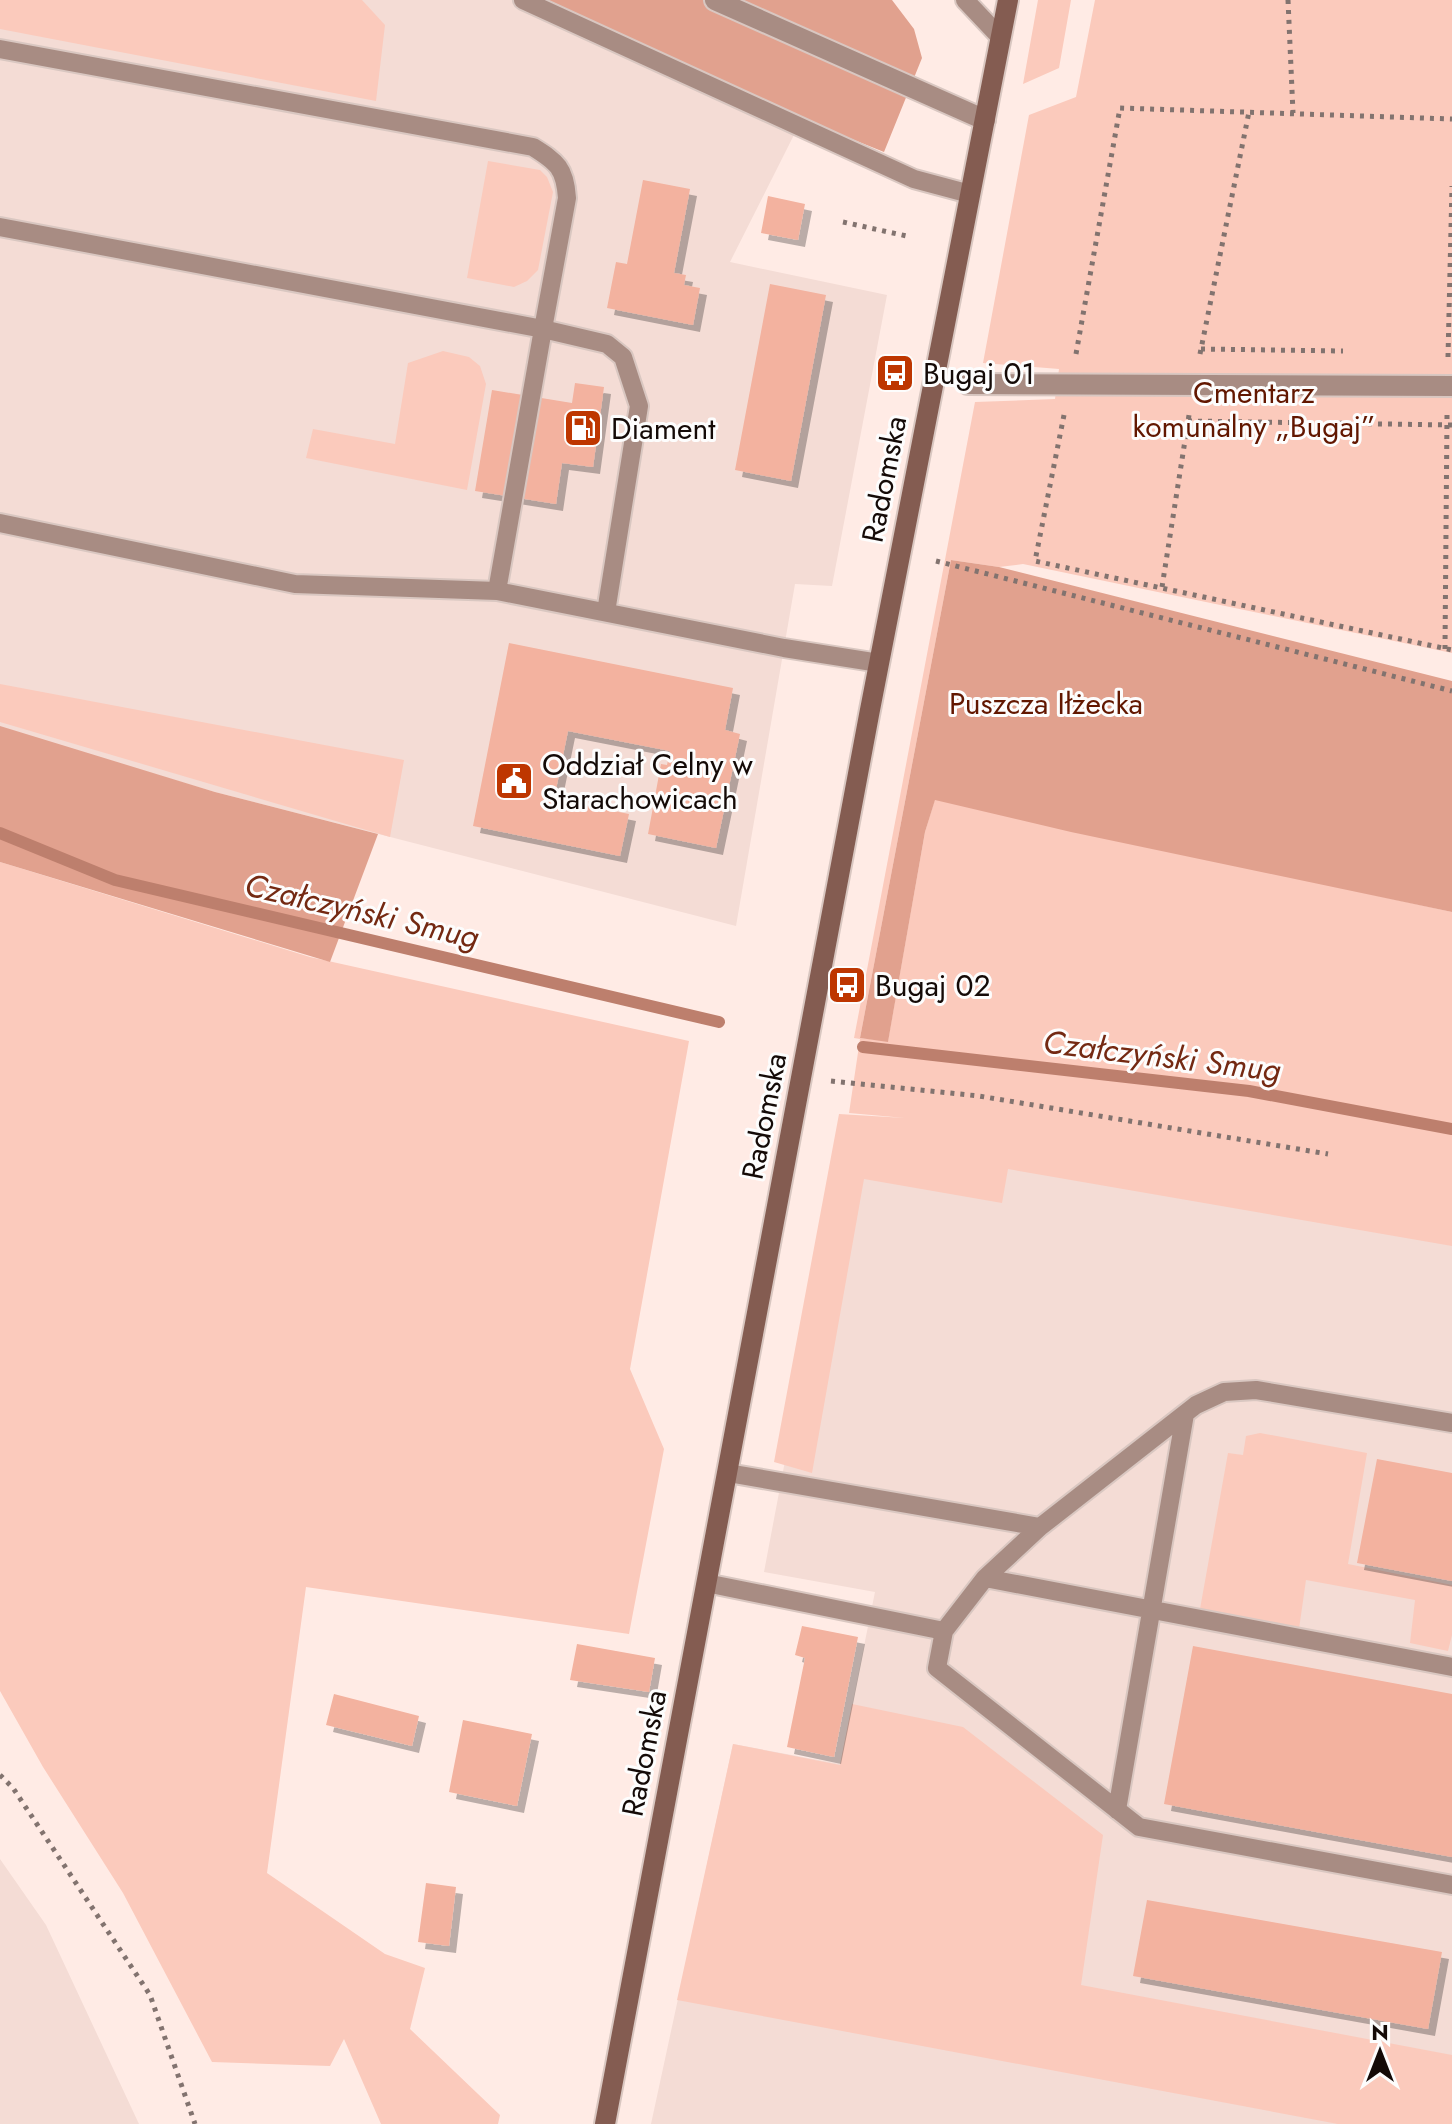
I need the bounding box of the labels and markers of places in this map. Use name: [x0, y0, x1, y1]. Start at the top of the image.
bus stop icon: Bugaj 01: [874, 352, 916, 394]
place label: Bugaj 01: [923, 352, 1035, 395]
fuel station icon: Diament: [562, 407, 604, 449]
place label: Diament: [611, 407, 716, 450]
place label: Oddział Celny w Starachowicach: [542, 743, 754, 820]
public building icon: Oddział Celny w Starachowicach: [493, 760, 535, 802]
bus stop icon: Bugaj 02: [826, 964, 868, 1006]
place label: Bugaj 02: [875, 964, 991, 1007]

